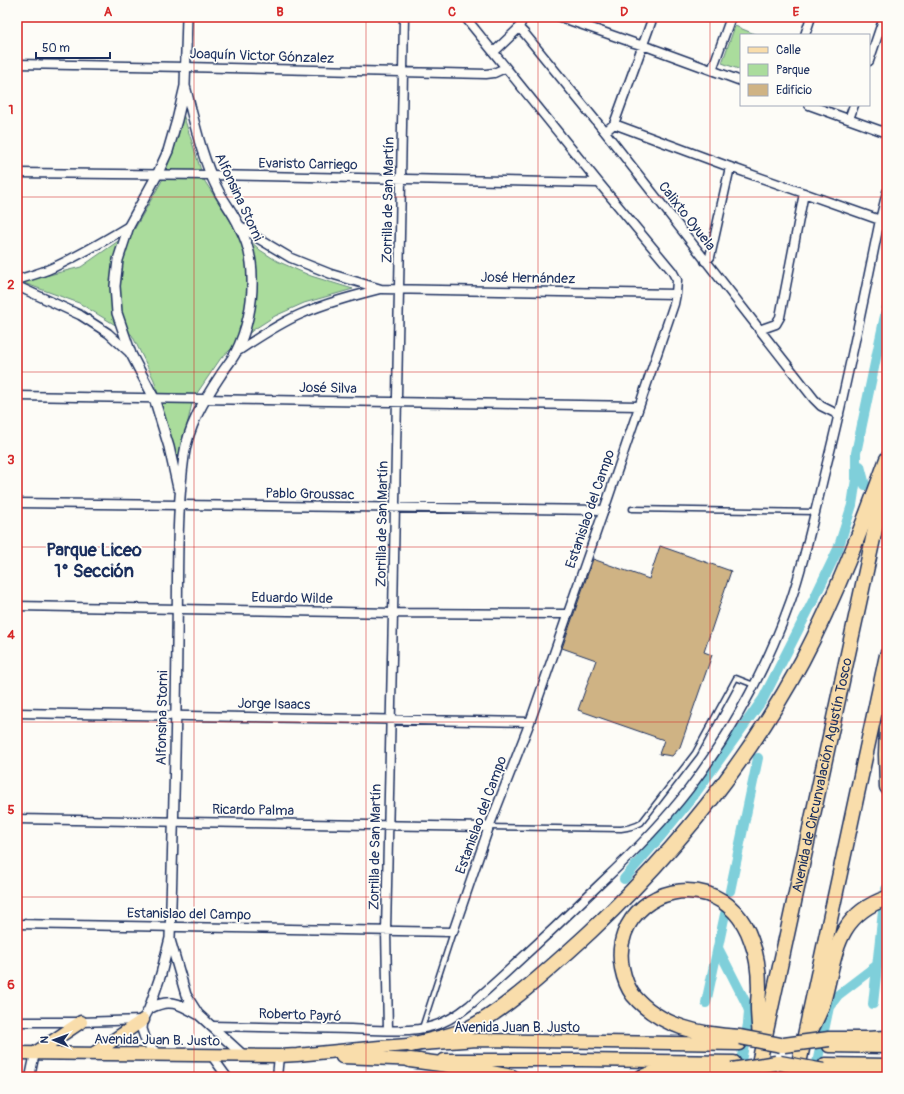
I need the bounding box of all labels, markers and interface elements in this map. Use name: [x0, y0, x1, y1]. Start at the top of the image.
text: A: [104, 4, 113, 20]
text: B: [276, 4, 284, 20]
text: C: [448, 4, 456, 20]
text: D: [620, 4, 628, 20]
text: E: [793, 4, 800, 20]
scale bar: [36, 34, 110, 60]
legend: [740, 34, 870, 106]
text: 50 m: [42, 41, 70, 56]
text: Calle: [776, 43, 801, 58]
street label: Joaquín Victor Gónzalez: [189, 45, 335, 67]
text: Parque: [776, 63, 810, 78]
text: Edificio: [776, 83, 812, 98]
text: 1: [8, 102, 14, 118]
street label: Zorrilla de San Martín: [378, 137, 398, 263]
street label: Alfonsina Storni: [211, 150, 267, 244]
street label: Evaristo Carriego: [258, 155, 358, 173]
street label: Calixto Oyuela: [655, 178, 719, 254]
street label: José Hernández: [480, 269, 576, 287]
text: 2: [7, 277, 15, 293]
street label: José Silva: [299, 379, 357, 397]
street label: Estanislao del Campo: [562, 447, 618, 571]
text: 3: [7, 452, 15, 468]
street label: Zorrilla de San Martín: [372, 461, 392, 587]
street label: Pablo Groussac: [265, 485, 355, 503]
district label: Parque Liceo 1° Sección: [46, 539, 142, 583]
street label: Eduardo Wilde: [251, 589, 333, 607]
text: 4: [7, 627, 15, 643]
street label: Avenida de Circunvalación Agustín Tosco: [788, 656, 855, 894]
street label: Alfonsina Storni: [153, 670, 171, 766]
street label: Jorge Isaacs: [237, 695, 311, 713]
street label: Estanislao del Campo: [452, 753, 510, 876]
street label: Zorrilla de San Martín: [365, 784, 385, 910]
street label: Ricardo Palma: [212, 801, 294, 819]
text: 5: [7, 802, 15, 818]
street label: Estanislao del Campo: [127, 904, 252, 924]
text: 6: [7, 977, 15, 993]
street label: Roberto Payró: [258, 1005, 342, 1025]
street label: Avenida Juan B. Justo: [454, 1019, 580, 1036]
north arrow: [34, 1020, 74, 1060]
street label: Avenida Juan B. Justo: [94, 1030, 221, 1050]
text: N: [38, 1035, 51, 1044]

